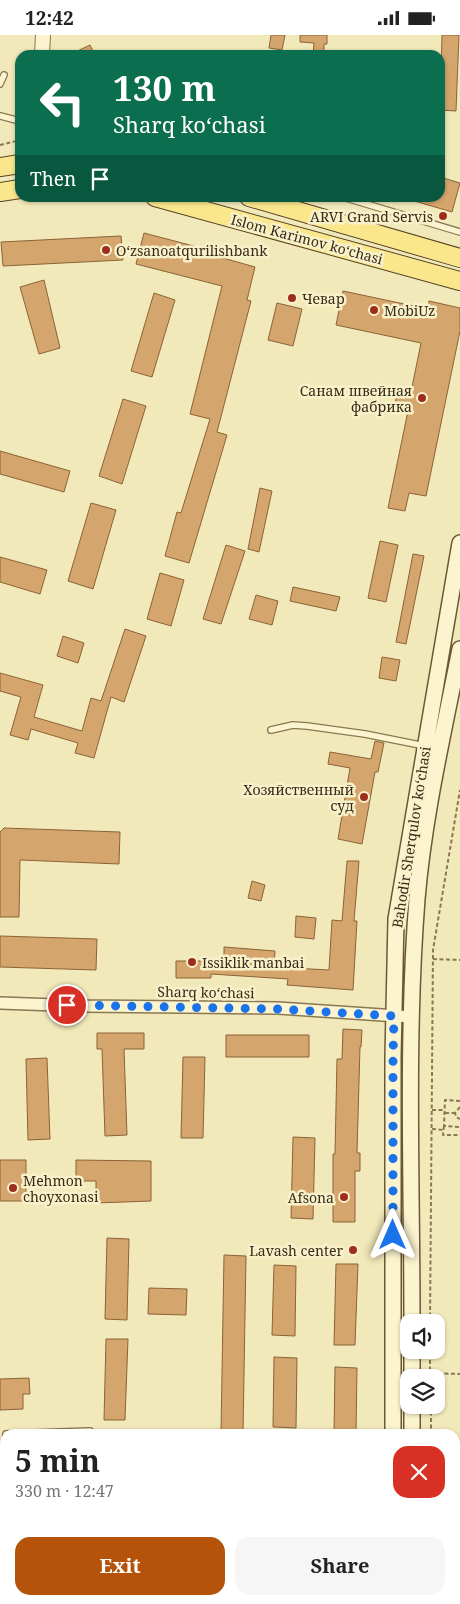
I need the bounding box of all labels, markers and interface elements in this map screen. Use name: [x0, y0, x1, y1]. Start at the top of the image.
text: 12:42: [25, 5, 74, 31]
text: 130 m: [113, 64, 216, 111]
icon: left: [30, 70, 95, 135]
text: Sharq ko‘chasi: [113, 109, 266, 139]
icon: arrive: [86, 165, 114, 193]
text: Then: [30, 166, 76, 192]
place label: ARVI Grand Servis: [310, 207, 433, 226]
street label: Islom Karimov ko‘chasi: [229, 210, 386, 269]
marker: ARVI Grand Servis: [437, 210, 449, 222]
place label: Oʻzsanoatqurilishbank: [116, 241, 268, 260]
marker: Oʻzsanoatqurilishbank: [100, 244, 112, 256]
place label: Чевар: [302, 289, 345, 308]
marker: Чевар: [286, 292, 298, 304]
place label: MobiUz: [384, 301, 435, 320]
marker: MobiUz: [368, 304, 380, 316]
place label: Санам швейная фабрика: [300, 381, 412, 416]
marker: Санам швейная фабрика: [416, 392, 428, 404]
street label: Bahodir Sherqulov ko‘chasi: [387, 744, 435, 929]
place label: Хозяйственный суд: [243, 780, 354, 815]
marker: Хозяйственный суд: [358, 791, 370, 803]
place label: Issiklik manbai: [202, 953, 305, 972]
marker: Issiklik manbai: [186, 956, 198, 968]
street label: Sharq ko‘chasi: [157, 982, 255, 1002]
pin: [46, 984, 88, 1026]
icon: arrive: [53, 991, 81, 1019]
place label: Mehmon choyxonasi: [23, 1171, 99, 1206]
marker: Mehmon choyxonasi: [7, 1182, 19, 1194]
place label: Afsona: [288, 1188, 334, 1207]
marker: Afsona: [338, 1191, 350, 1203]
position arrow: [366, 1208, 418, 1260]
place label: Lavash center: [249, 1241, 343, 1260]
marker: Lavash center: [347, 1244, 359, 1256]
map controls: [400, 1314, 445, 1414]
button: sound: [400, 1314, 445, 1359]
button: layers: [400, 1369, 445, 1414]
text: 5 min: [15, 1440, 100, 1481]
button: close: [393, 1446, 445, 1498]
text: 330 m · 12:47: [15, 1480, 114, 1502]
button: Exit: [15, 1537, 225, 1595]
button: Share: [235, 1537, 445, 1595]

